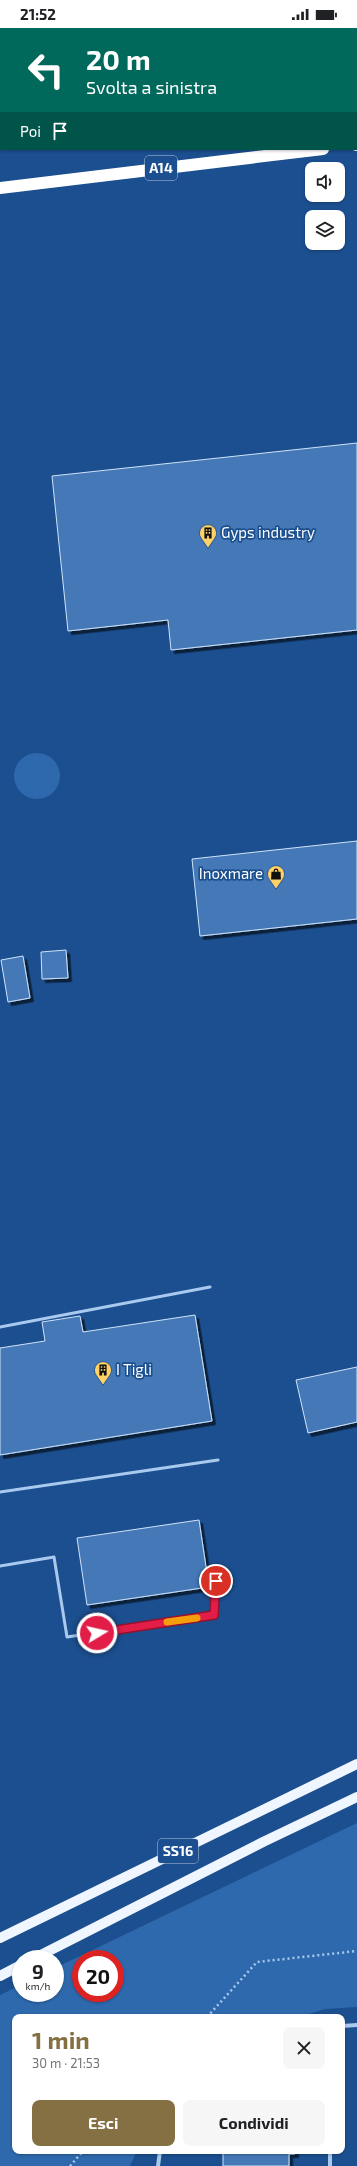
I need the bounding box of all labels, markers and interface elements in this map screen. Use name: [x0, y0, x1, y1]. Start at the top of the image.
text: 21:52: [20, 5, 56, 23]
text: 20 m: [86, 42, 151, 76]
icon: left: [20, 44, 72, 96]
text: Svolta a sinistra: [86, 76, 217, 98]
icon: arrive: [49, 120, 71, 142]
text: Poi: [20, 122, 41, 140]
road number: A14: [145, 156, 177, 180]
map controls: [305, 162, 345, 250]
button: sound: [305, 162, 345, 202]
button: layers: [305, 210, 345, 250]
building icon: Gyps industry: [198, 523, 218, 548]
place label: Gyps industry: [221, 523, 315, 541]
place label: Inoxmare: [199, 864, 263, 882]
shop icon: Inoxmare: [266, 864, 286, 889]
building icon: I Tigli: [93, 1360, 113, 1385]
place label: I Tigli: [116, 1360, 152, 1378]
pin: [199, 1564, 233, 1598]
icon: arrive: [205, 1570, 227, 1592]
position arrow: [76, 1612, 118, 1654]
road number: SS16: [158, 1839, 198, 1863]
speed limit sign: 20: [72, 1950, 124, 2002]
text: 9: [32, 1959, 44, 1983]
text: km/h: [26, 1980, 50, 1992]
text: 1 min: [32, 2025, 90, 2054]
button: close: [283, 2027, 325, 2069]
text: 30 m · 21:53: [32, 2055, 100, 2071]
button: Esci: [32, 2100, 175, 2146]
button: Condividi: [183, 2100, 325, 2146]

